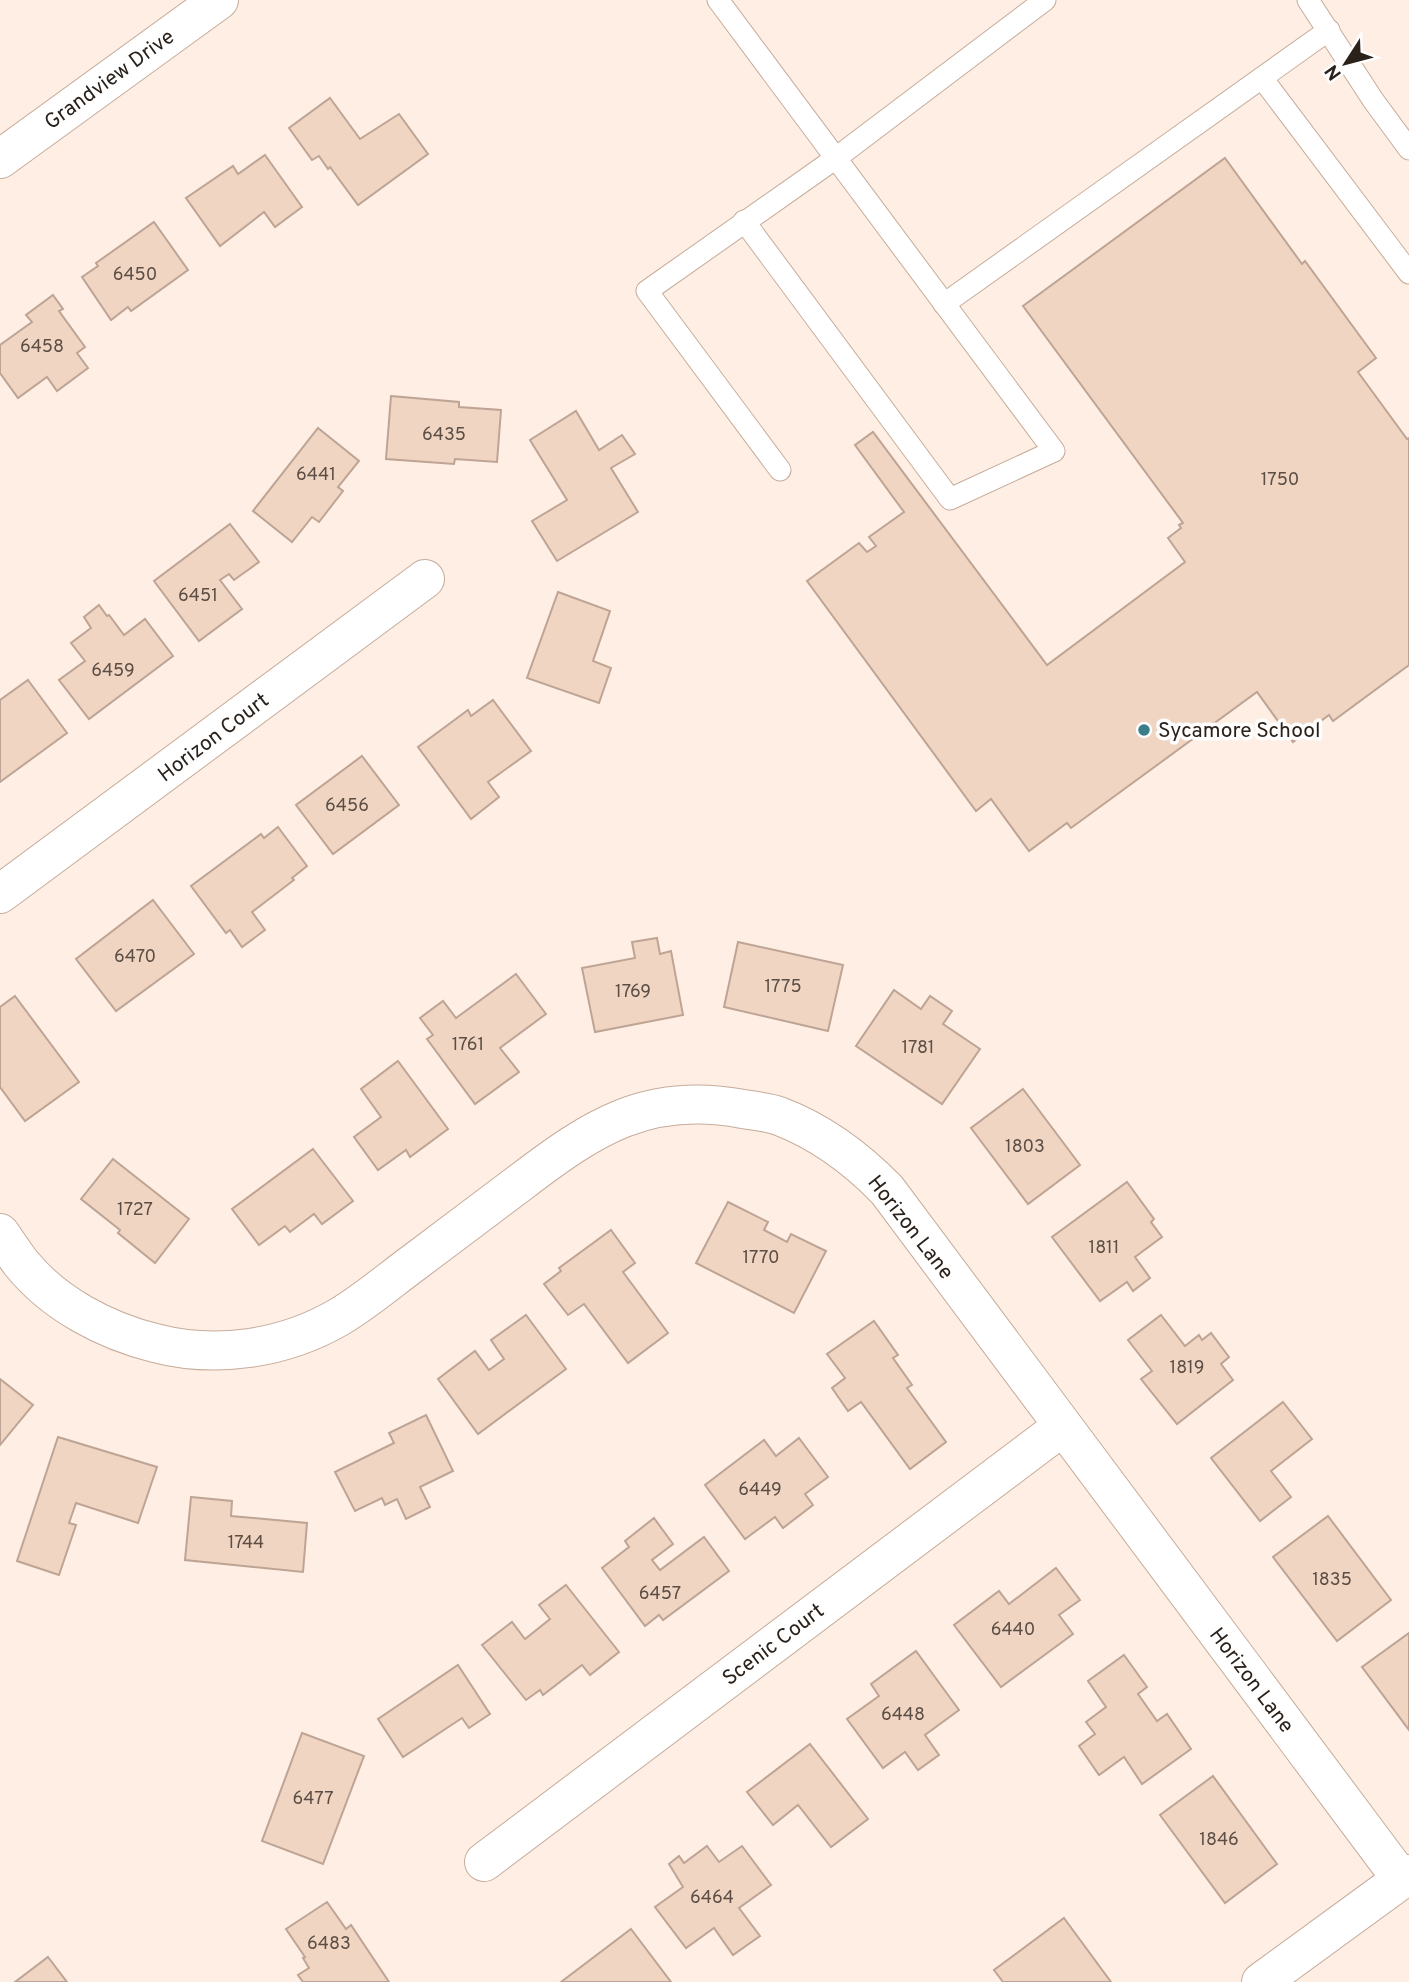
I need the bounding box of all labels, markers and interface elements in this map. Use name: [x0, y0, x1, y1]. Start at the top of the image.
street label: Grandview Drive: [40, 24, 180, 136]
north arrow: [1311, 28, 1381, 98]
text: N: [1320, 59, 1348, 84]
house number: 6450: [113, 264, 157, 287]
house number: 6458: [20, 336, 64, 359]
house number: 6435: [422, 424, 466, 447]
house number: 6441: [296, 464, 336, 487]
house number: 1750: [1261, 469, 1299, 492]
house number: 6451: [178, 585, 218, 608]
house number: 6459: [91, 660, 135, 683]
street label: Horizon Court: [153, 688, 275, 789]
place label: Sycamore School: [1158, 718, 1320, 745]
marker: Sycamore School: [1136, 722, 1152, 738]
house number: 6456: [325, 795, 369, 818]
house number: 6470: [114, 946, 156, 969]
house number: 1775: [764, 976, 802, 999]
house number: 1769: [615, 981, 651, 1004]
house number: 1761: [452, 1034, 484, 1057]
house number: 1781: [901, 1037, 935, 1060]
house number: 1803: [1005, 1136, 1045, 1159]
street label: Horizon Lane: [861, 1170, 959, 1285]
house number: 1727: [117, 1199, 153, 1222]
house number: 1811: [1088, 1237, 1120, 1260]
house number: 1770: [742, 1247, 780, 1270]
house number: 1819: [1169, 1357, 1205, 1380]
house number: 6449: [738, 1479, 782, 1502]
house number: 1744: [228, 1532, 264, 1555]
house number: 1835: [1312, 1569, 1352, 1592]
house number: 6457: [639, 1583, 681, 1606]
street label: Scenic Court: [718, 1598, 830, 1692]
house number: 6440: [991, 1619, 1035, 1642]
street label: Horizon Lane: [1202, 1623, 1299, 1739]
house number: 6448: [881, 1704, 925, 1727]
house number: 6477: [292, 1788, 334, 1811]
house number: 1846: [1199, 1829, 1239, 1852]
house number: 6464: [690, 1887, 734, 1910]
house number: 6483: [307, 1933, 351, 1956]

